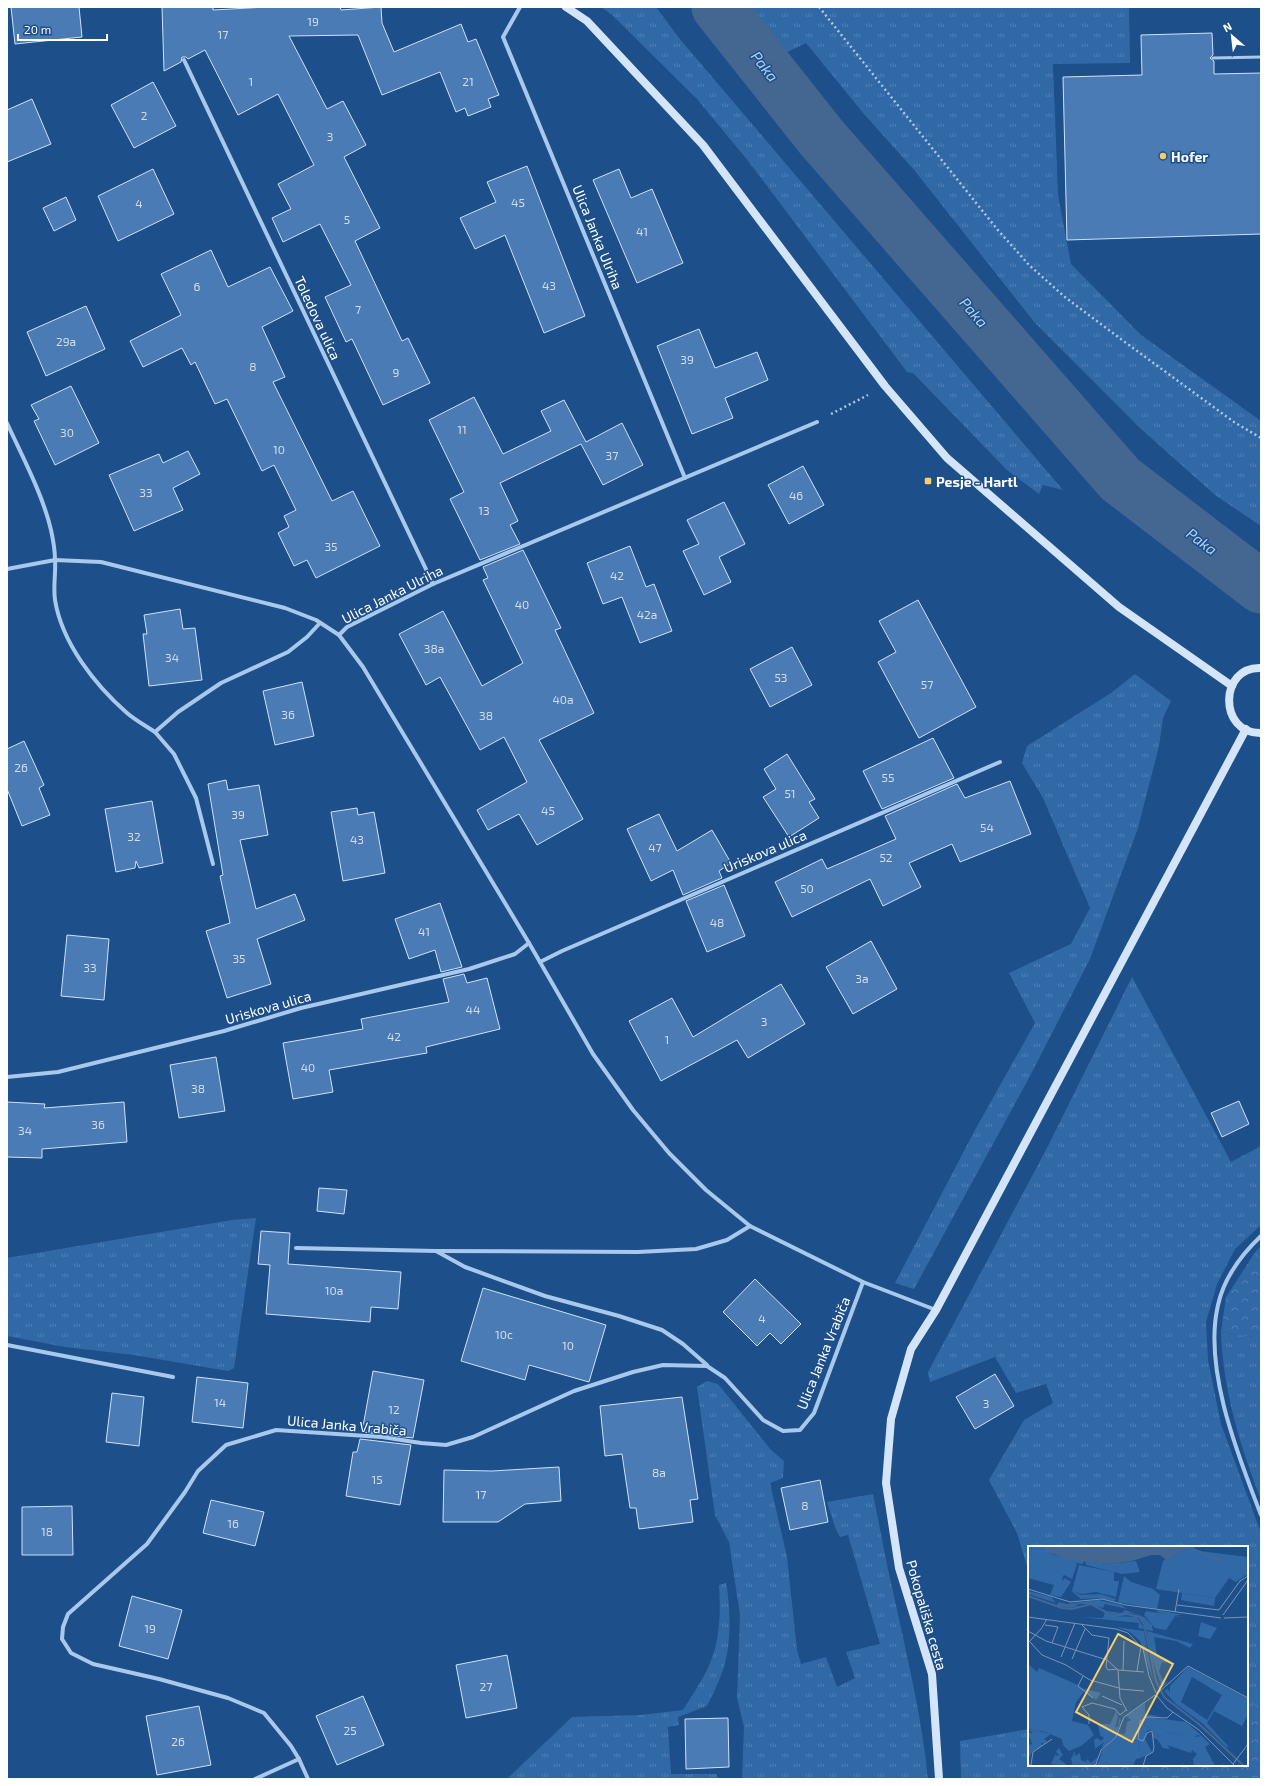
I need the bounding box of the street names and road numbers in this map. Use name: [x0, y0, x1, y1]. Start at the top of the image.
street label: Ulica Janka Ulriha: [569, 182, 627, 292]
street label: Toledova ulica: [291, 273, 345, 363]
street label: Ulica Janka Ulriha: [339, 561, 445, 627]
street label: Uriskova ulica: [721, 826, 809, 876]
street label: Uriskova ulica: [223, 987, 313, 1027]
street label: Ulica Janka Vrabiča: [793, 1294, 853, 1412]
street label: Ulica Janka Vrabiča: [287, 1411, 407, 1439]
street label: Pokopališka cesta: [903, 1558, 951, 1672]

